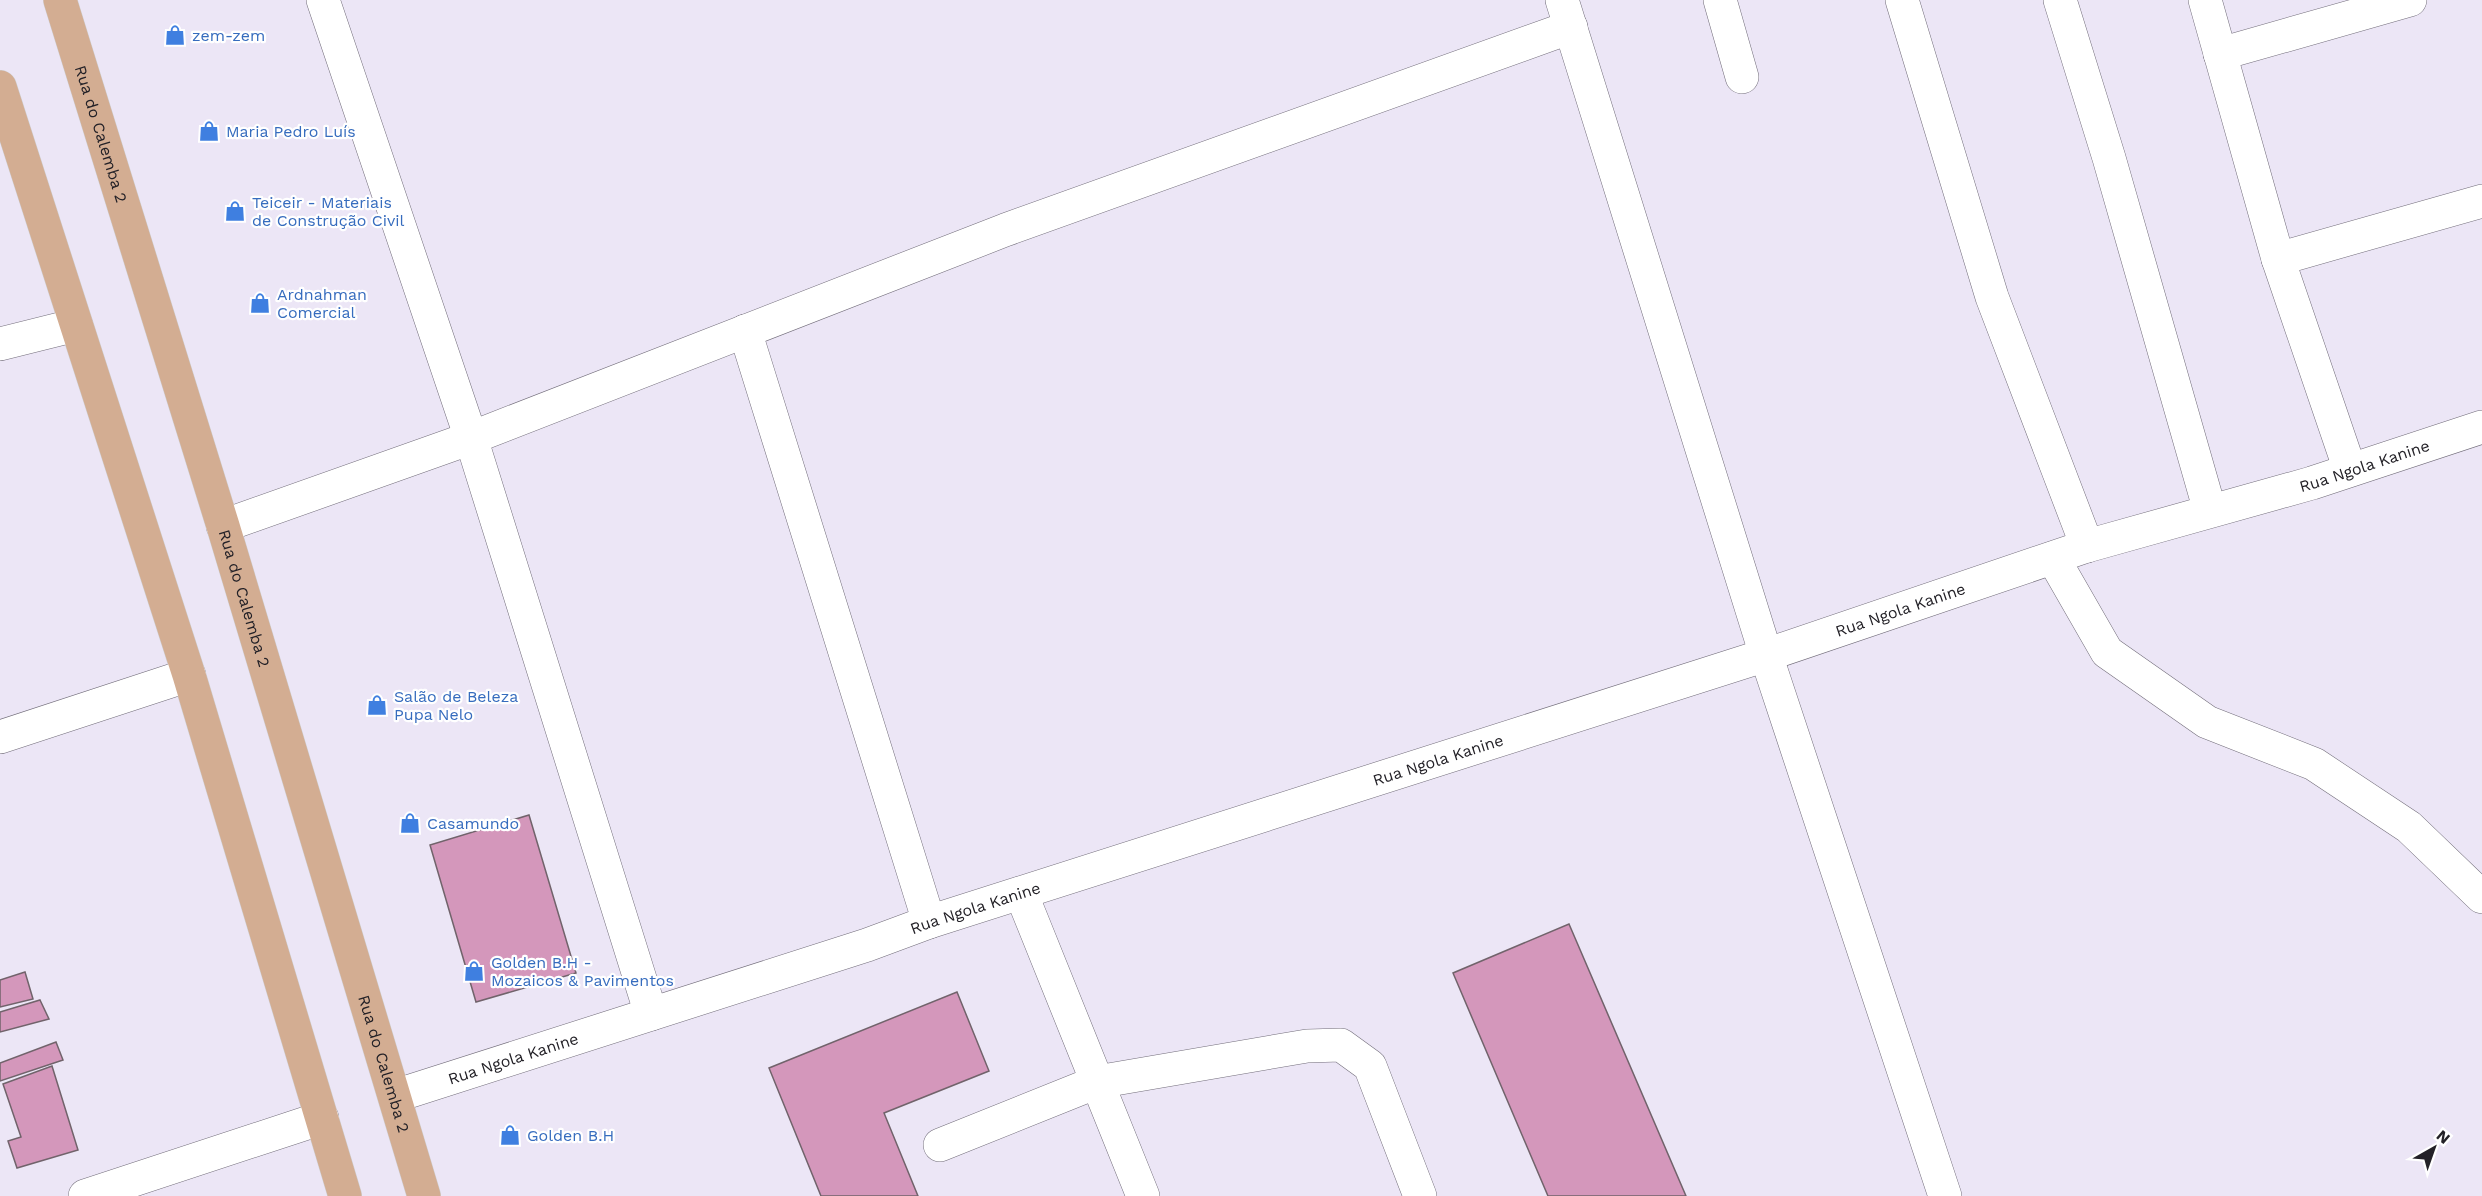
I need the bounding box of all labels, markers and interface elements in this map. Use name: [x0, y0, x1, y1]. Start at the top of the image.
shop icon: zem-zem: [163, 23, 187, 47]
place label: zem-zem: [192, 26, 265, 45]
street label: Rua do Calemba 2: [71, 63, 132, 205]
shop icon: Maria Pedro Luís: [197, 119, 221, 143]
place label: Maria Pedro Luís: [226, 122, 356, 141]
place label: Teiceir - Materiais de Construção Civil: [252, 193, 405, 230]
shop icon: Teiceir - Materiais de Construção Civil: [223, 199, 247, 223]
place label: Ardnahman Comercial: [277, 285, 367, 322]
shop icon: Ardnahman Comercial: [248, 291, 272, 315]
street label: Rua Ngola Kanine: [2297, 435, 2432, 496]
street label: Rua do Calemba 2: [215, 527, 274, 669]
street label: Rua Ngola Kanine: [1833, 579, 1968, 640]
place label: Salão de Beleza Pupa Nelo: [394, 687, 518, 724]
shop icon: Salão de Beleza Pupa Nelo: [365, 693, 389, 717]
street label: Rua Ngola Kanine: [1370, 730, 1506, 789]
shop icon: Casamundo: [398, 811, 422, 835]
place label: Casamundo: [427, 814, 519, 833]
street label: Rua Ngola Kanine: [907, 878, 1043, 938]
place label: Golden B.H - Mozaicos & Pavimentos: [491, 953, 674, 990]
shop icon: Golden B.H - Mozaicos & Pavimentos: [462, 959, 486, 983]
street label: Rua do Calemba 2: [355, 993, 414, 1135]
street label: Rua Ngola Kanine: [445, 1028, 581, 1088]
north arrow: [2404, 1118, 2464, 1178]
shop icon: Golden B.H: [498, 1123, 522, 1147]
place label: Golden B.H: [527, 1126, 614, 1145]
text: N: [2433, 1126, 2454, 1148]

